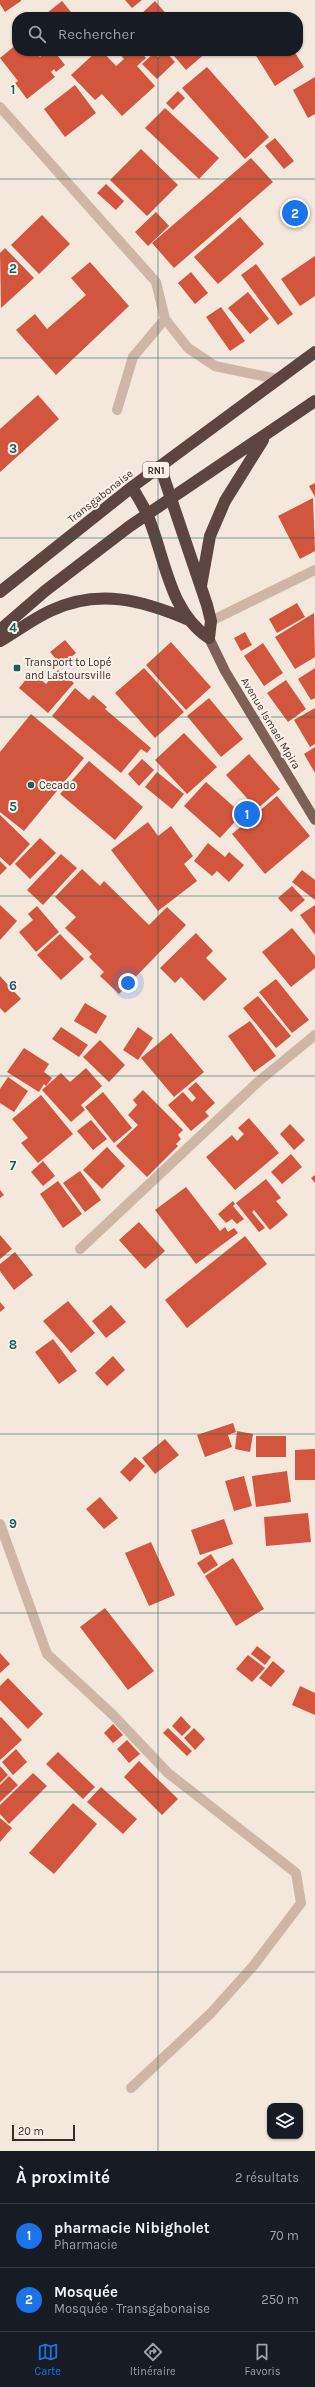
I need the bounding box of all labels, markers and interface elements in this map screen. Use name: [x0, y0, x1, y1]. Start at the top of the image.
search box: [12, 12, 303, 56]
icon: search: [26, 23, 48, 45]
text: Rechercher: [58, 25, 135, 43]
text: 1: [11, 82, 15, 97]
pin: 2: [282, 198, 308, 228]
text: 2: [9, 261, 17, 276]
text: 3: [9, 441, 17, 456]
road number: RN1: [143, 462, 169, 478]
street label: Transgabonaise: [65, 467, 136, 526]
text: 4: [9, 620, 17, 635]
place label: Transport to Lopé and Lastoursville: [25, 656, 112, 682]
marker: Transport to Lopé and Lastoursville: [12, 663, 22, 673]
street label: Avenue Ismael Mpira: [238, 675, 303, 771]
place label: Cecado: [39, 779, 76, 792]
marker: Cecado: [26, 780, 36, 790]
text: 5: [9, 799, 17, 814]
pin: 1: [234, 799, 260, 829]
your location: [118, 973, 138, 993]
text: 6: [9, 978, 17, 993]
text: 7: [10, 1158, 17, 1173]
text: 8: [9, 1337, 17, 1352]
text: 9: [9, 1516, 17, 1531]
map controls: [267, 2103, 303, 2139]
button: layers: [267, 2103, 303, 2139]
scale bar: [12, 2123, 75, 2142]
text: 20 m: [18, 2125, 44, 2138]
text: À proximité: [16, 2167, 110, 2187]
text: 2 résultats: [235, 2170, 299, 2185]
text: pharmacie Nibigholet: [54, 2219, 210, 2237]
text: 1: [27, 2228, 31, 2243]
text: 70 m: [270, 2228, 299, 2243]
text: Pharmacie: [54, 2237, 117, 2252]
text: Mosquée: [54, 2283, 118, 2301]
text: 2: [25, 2292, 33, 2307]
text: 250 m: [261, 2292, 299, 2307]
text: Mosquée · Transgabonaise: [54, 2301, 210, 2316]
tab: Carte: [34, 2341, 61, 2378]
tab: Itinéraire: [130, 2341, 176, 2378]
tab: Favoris: [244, 2341, 281, 2378]

